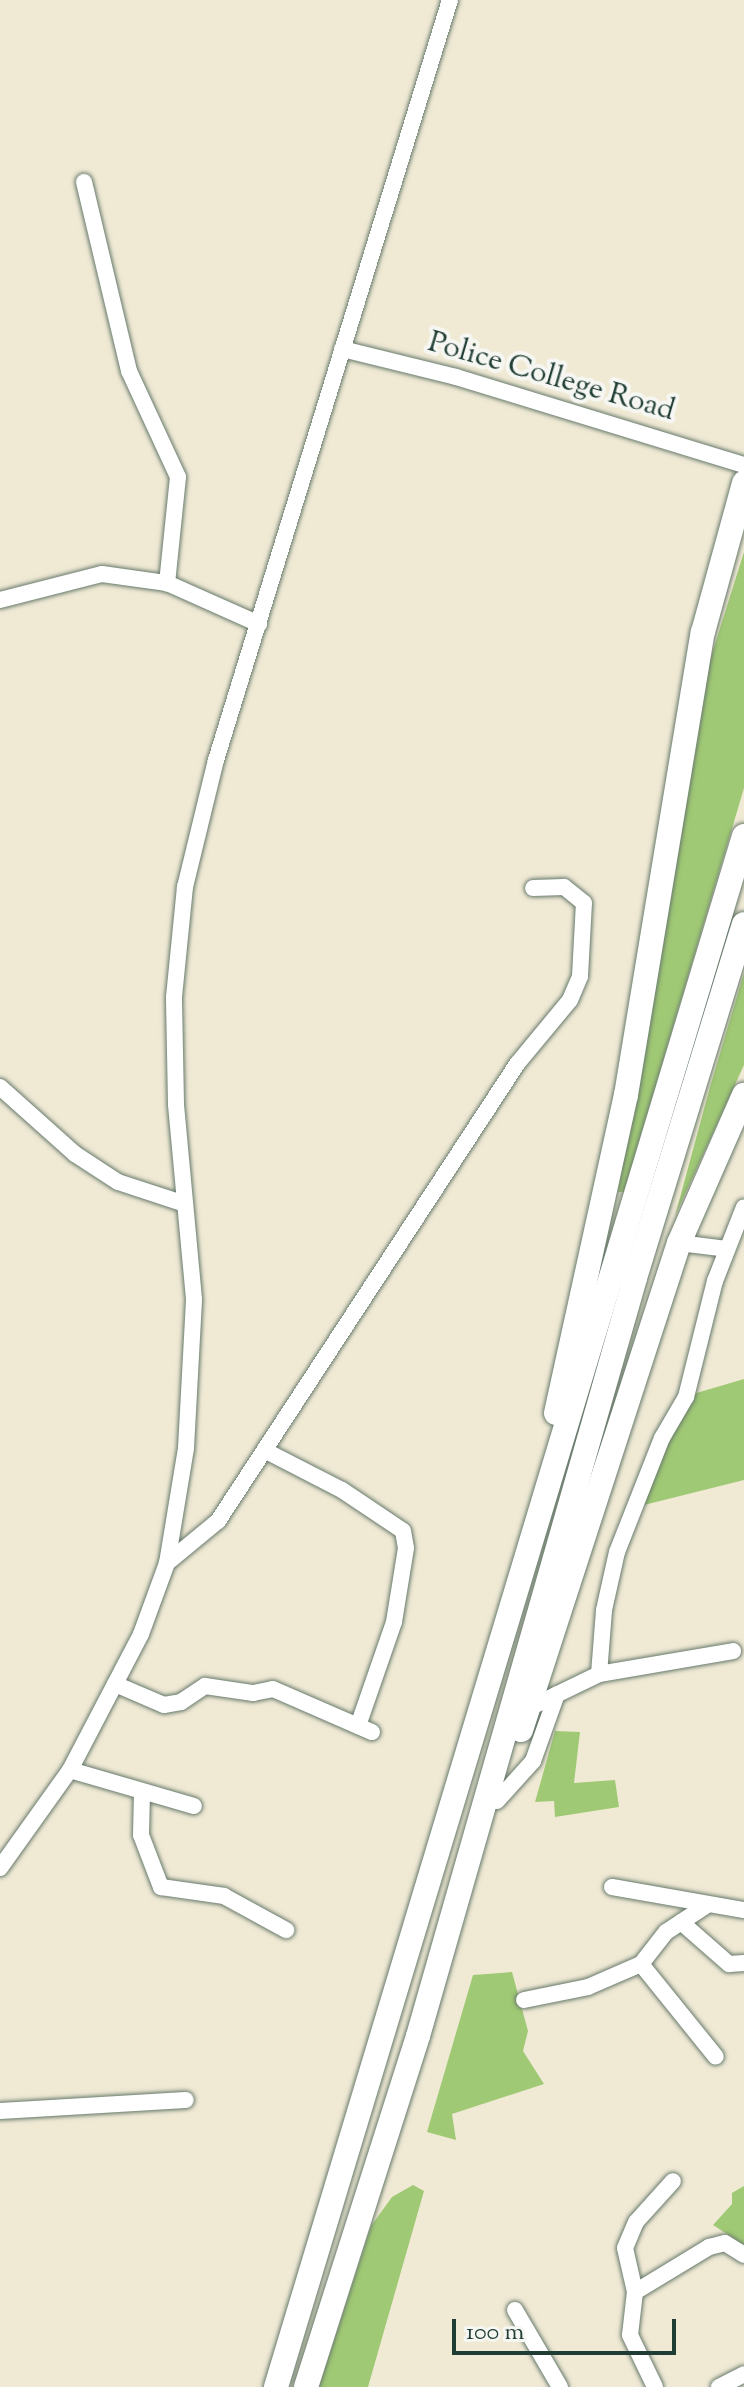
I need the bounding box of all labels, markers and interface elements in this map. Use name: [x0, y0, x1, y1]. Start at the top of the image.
street label: Police College Road: [424, 326, 678, 430]
scale bar: [456, 2303, 680, 2353]
text: 100 m: [466, 2316, 524, 2350]

